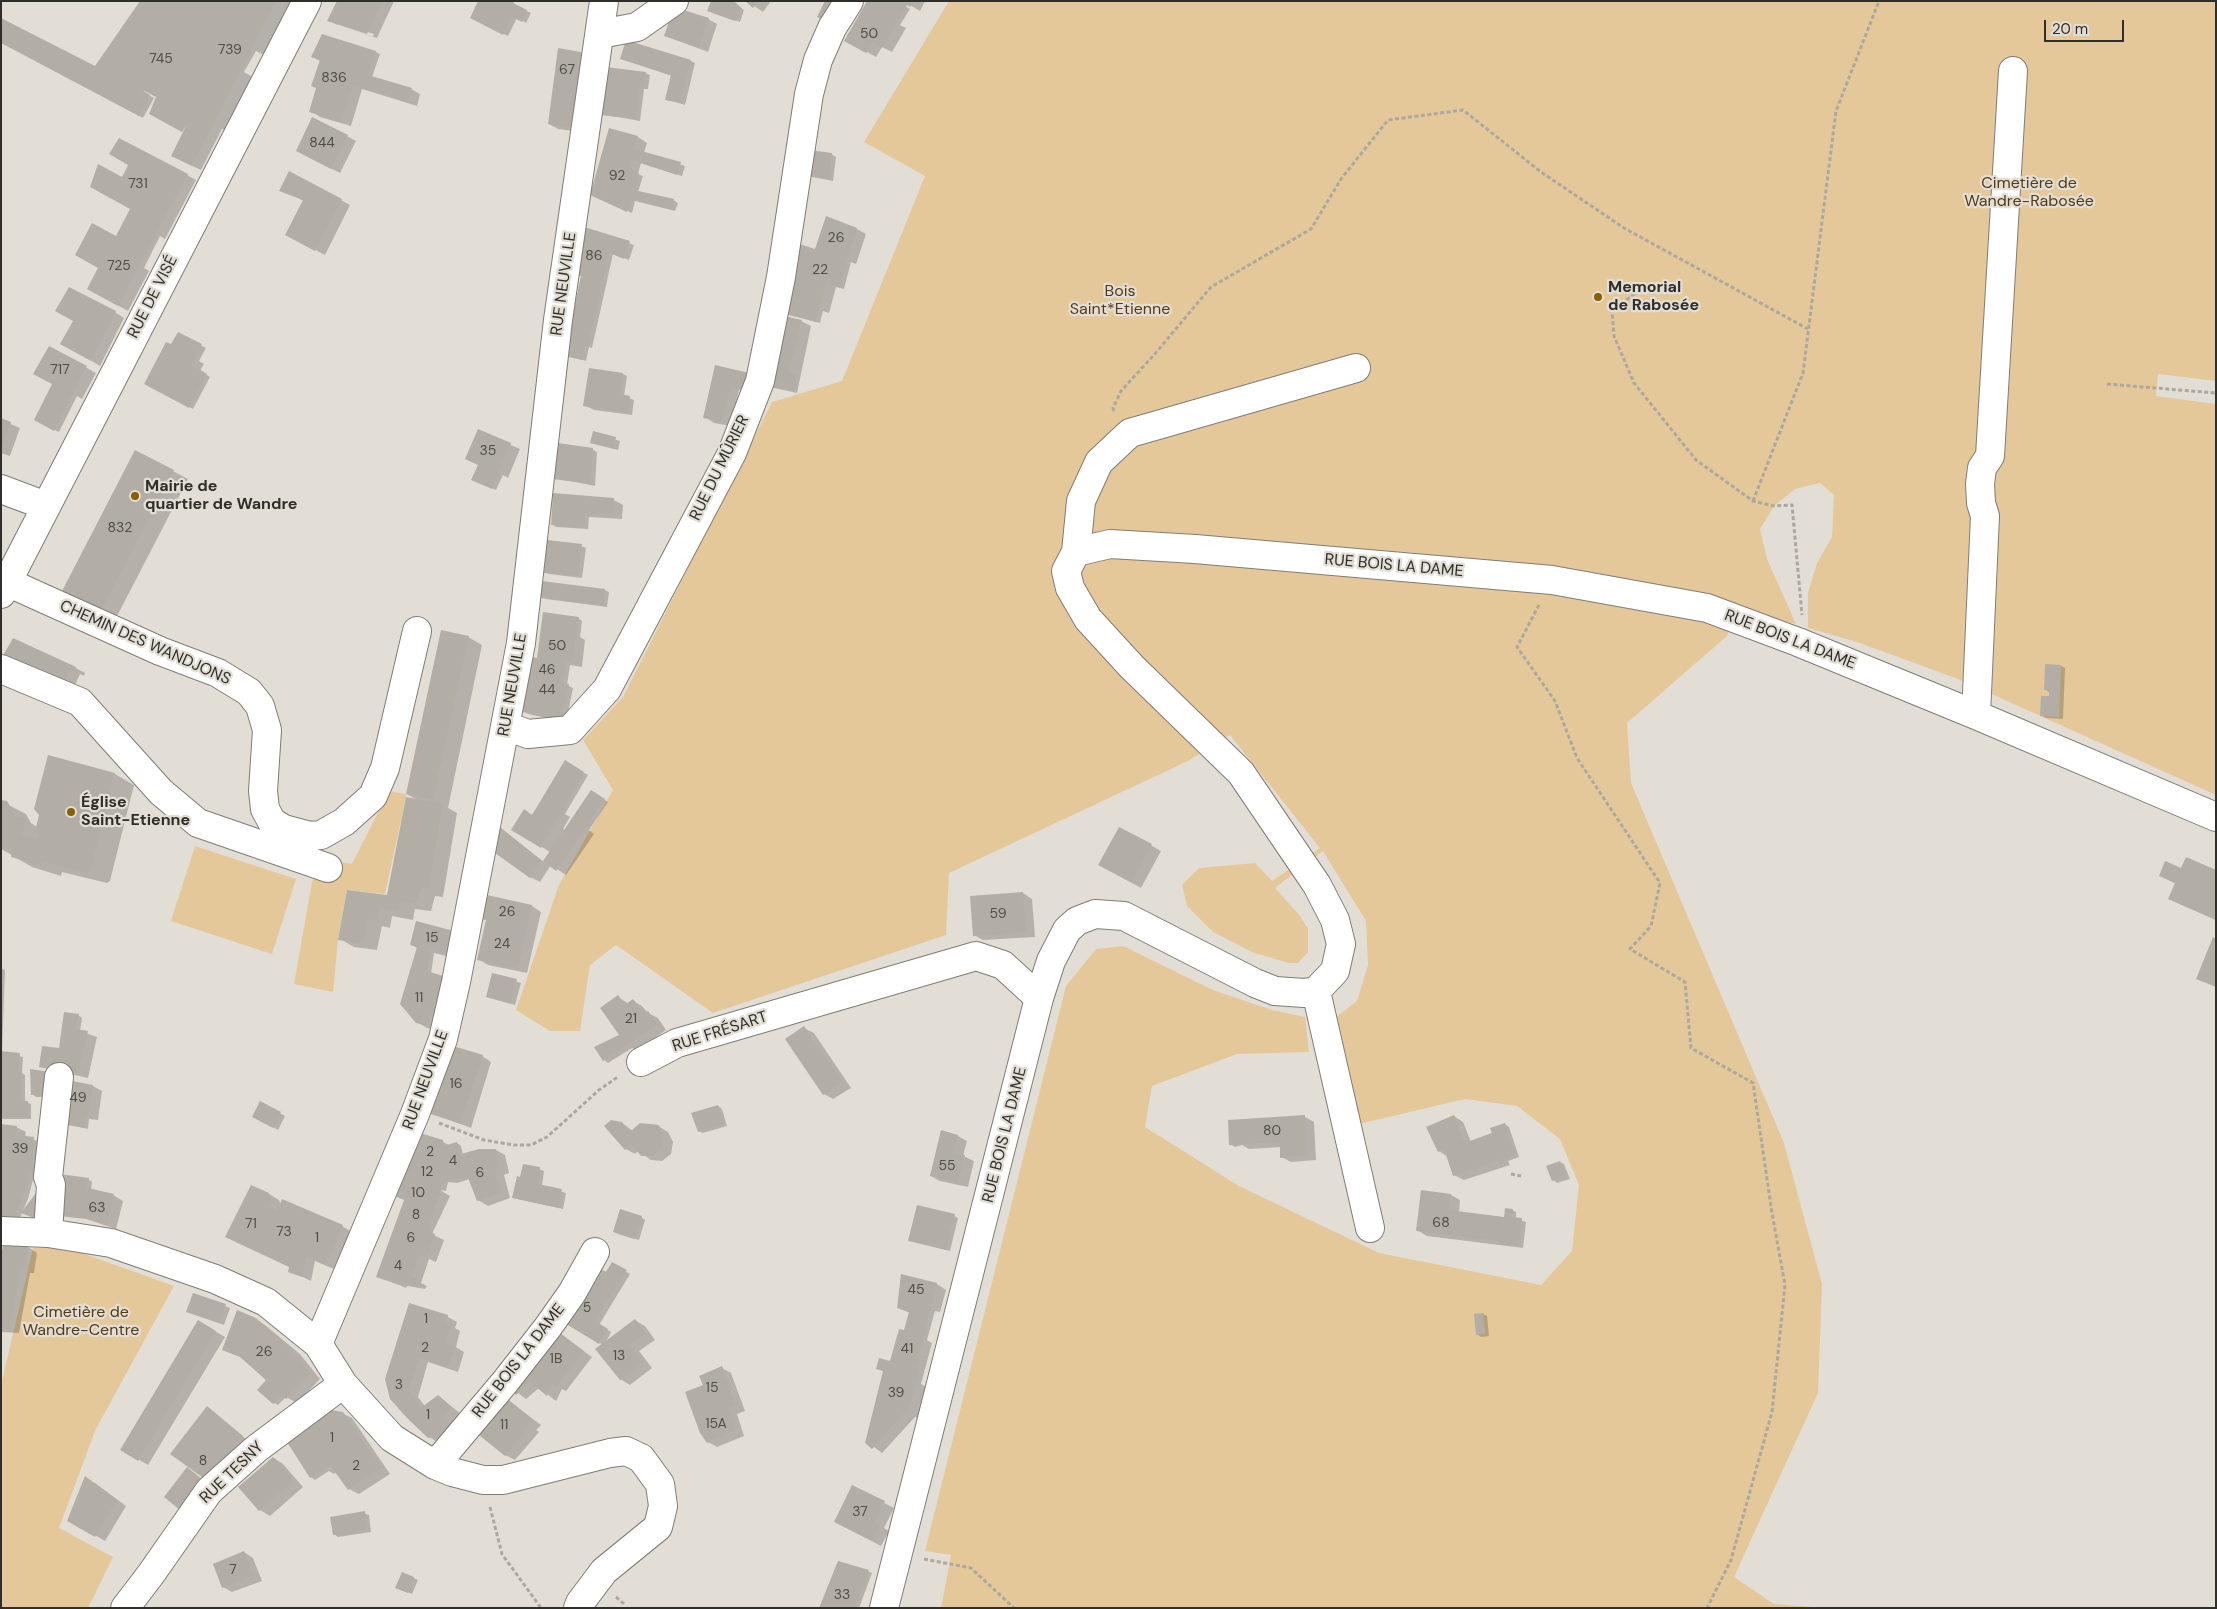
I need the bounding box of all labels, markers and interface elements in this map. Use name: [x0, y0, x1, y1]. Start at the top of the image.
scale bar: [2047, 10, 2127, 42]
text: 20 m: [2052, 19, 2088, 39]
house number: 50: [860, 26, 878, 42]
house number: 739: [218, 42, 242, 58]
house number: 745: [149, 51, 173, 67]
house number: 67: [559, 62, 575, 78]
house number: 836: [321, 70, 347, 86]
house number: 844: [309, 135, 335, 151]
house number: 92: [609, 168, 625, 184]
park label: Cimetière de Wandre-Rabosée: [1964, 174, 2094, 212]
house number: 731: [128, 176, 148, 192]
house number: 26: [828, 230, 844, 246]
street label: RUE NEUVILLE: [547, 231, 581, 337]
house number: 86: [585, 248, 603, 264]
street label: RUE DE VISÉ: [124, 252, 182, 342]
house number: 725: [107, 258, 131, 274]
house number: 22: [812, 262, 828, 278]
place label: Memorial de Rabosée: [1608, 278, 1699, 316]
park label: Bois Saint*Etienne: [1070, 282, 1170, 320]
marker: Memorial de Rabosée: [1592, 291, 1604, 303]
house number: 717: [50, 362, 70, 378]
street label: RUE DU MÛRIER: [686, 412, 754, 524]
house number: 35: [480, 443, 496, 459]
place label: Mairie de quartier de Wandre: [145, 477, 297, 515]
marker: Mairie de quartier de Wandre: [129, 490, 141, 502]
house number: 832: [108, 520, 132, 536]
street label: RUE BOIS LA DAME: [1324, 550, 1464, 582]
street label: CHEMIN DES WANDJONS: [56, 597, 234, 689]
street label: RUE BOIS LA DAME: [1722, 606, 1858, 674]
street label: RUE NEUVILLE: [494, 632, 532, 738]
house number: 50: [548, 638, 566, 654]
house number: 46: [538, 662, 556, 678]
house number: 44: [539, 682, 555, 698]
place label: Église Saint-Etienne: [81, 793, 190, 831]
marker: Église Saint-Etienne: [65, 806, 77, 818]
house number: 26: [499, 904, 515, 920]
house number: 59: [990, 906, 1006, 922]
house number: 15: [426, 930, 438, 946]
house number: 24: [494, 936, 510, 952]
house number: 11: [415, 990, 423, 1006]
street label: RUE FRÉSART: [670, 1008, 770, 1056]
house number: 21: [625, 1011, 637, 1027]
street label: RUE NEUVILLE: [399, 1028, 453, 1132]
street label: RUE BOIS LA DAME: [979, 1065, 1031, 1205]
house number: 16: [449, 1076, 463, 1092]
house number: 49: [69, 1090, 87, 1106]
house number: 80: [1263, 1123, 1281, 1139]
house number: 39: [12, 1141, 28, 1157]
house number: 2: [426, 1144, 434, 1160]
house number: 4: [449, 1153, 457, 1169]
house number: 55: [938, 1158, 956, 1174]
house number: 12: [421, 1164, 433, 1180]
house number: 6: [476, 1165, 484, 1181]
house number: 10: [411, 1185, 425, 1201]
house number: 63: [88, 1200, 106, 1216]
house number: 8: [412, 1207, 420, 1223]
house number: 68: [1432, 1215, 1450, 1231]
house number: 71: [245, 1216, 257, 1232]
house number: 73: [276, 1224, 292, 1240]
house number: 1: [315, 1230, 319, 1246]
house number: 6: [407, 1230, 415, 1246]
house number: 4: [394, 1258, 402, 1274]
house number: 45: [907, 1282, 925, 1298]
street label: RUE BOIS LA DAME: [469, 1300, 569, 1422]
house number: 5: [583, 1300, 591, 1316]
park label: Cimetière de Wandre-Centre: [23, 1303, 139, 1341]
house number: 1: [424, 1311, 428, 1327]
house number: 2: [421, 1340, 429, 1356]
house number: 41: [901, 1341, 913, 1357]
house number: 26: [256, 1344, 272, 1360]
house number: 13: [613, 1348, 625, 1364]
house number: 1B: [550, 1351, 562, 1367]
house number: 3: [395, 1377, 403, 1393]
house number: 15: [706, 1380, 718, 1396]
house number: 39: [888, 1385, 904, 1401]
house number: 1: [426, 1407, 430, 1423]
house number: 15A: [705, 1416, 727, 1432]
house number: 11: [500, 1417, 508, 1433]
house number: 1: [330, 1430, 334, 1446]
street label: RUE TESNY: [196, 1438, 268, 1508]
house number: 8: [199, 1453, 207, 1469]
house number: 2: [352, 1458, 360, 1474]
house number: 37: [852, 1504, 868, 1520]
house number: 7: [229, 1562, 237, 1578]
house number: 33: [834, 1587, 850, 1603]

